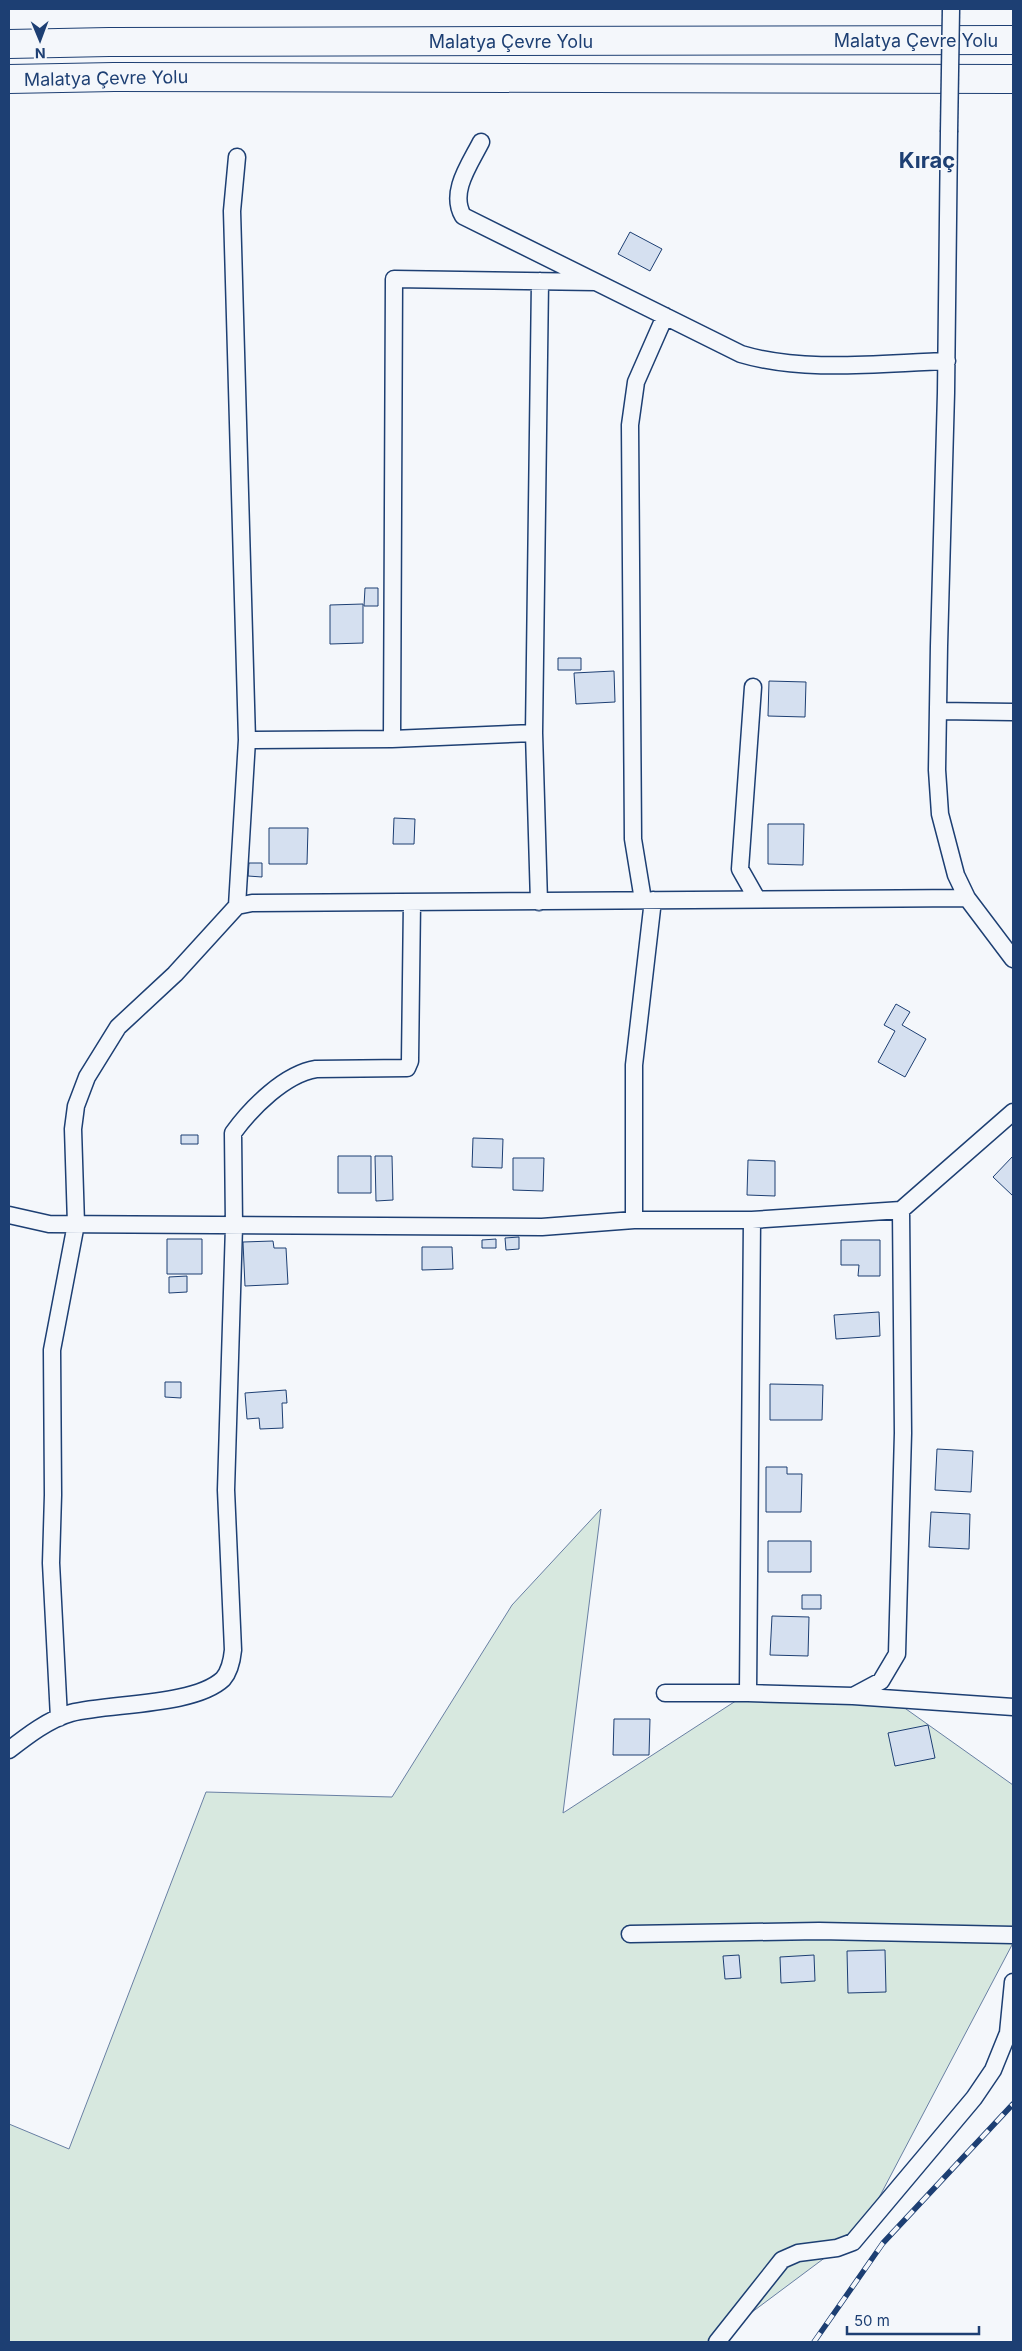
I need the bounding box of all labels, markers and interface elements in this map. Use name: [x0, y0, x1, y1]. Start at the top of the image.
north arrow: [15, 15, 65, 65]
street label: Malatya Çevre Yolu: [834, 30, 998, 51]
street label: Malatya Çevre Yolu: [429, 31, 593, 52]
text: N: [35, 45, 46, 62]
street label: Malatya Çevre Yolu: [24, 66, 188, 90]
district label: Kıraç: [899, 147, 955, 173]
scale bar: [847, 2304, 980, 2336]
text: 50 m: [854, 2311, 890, 2330]

